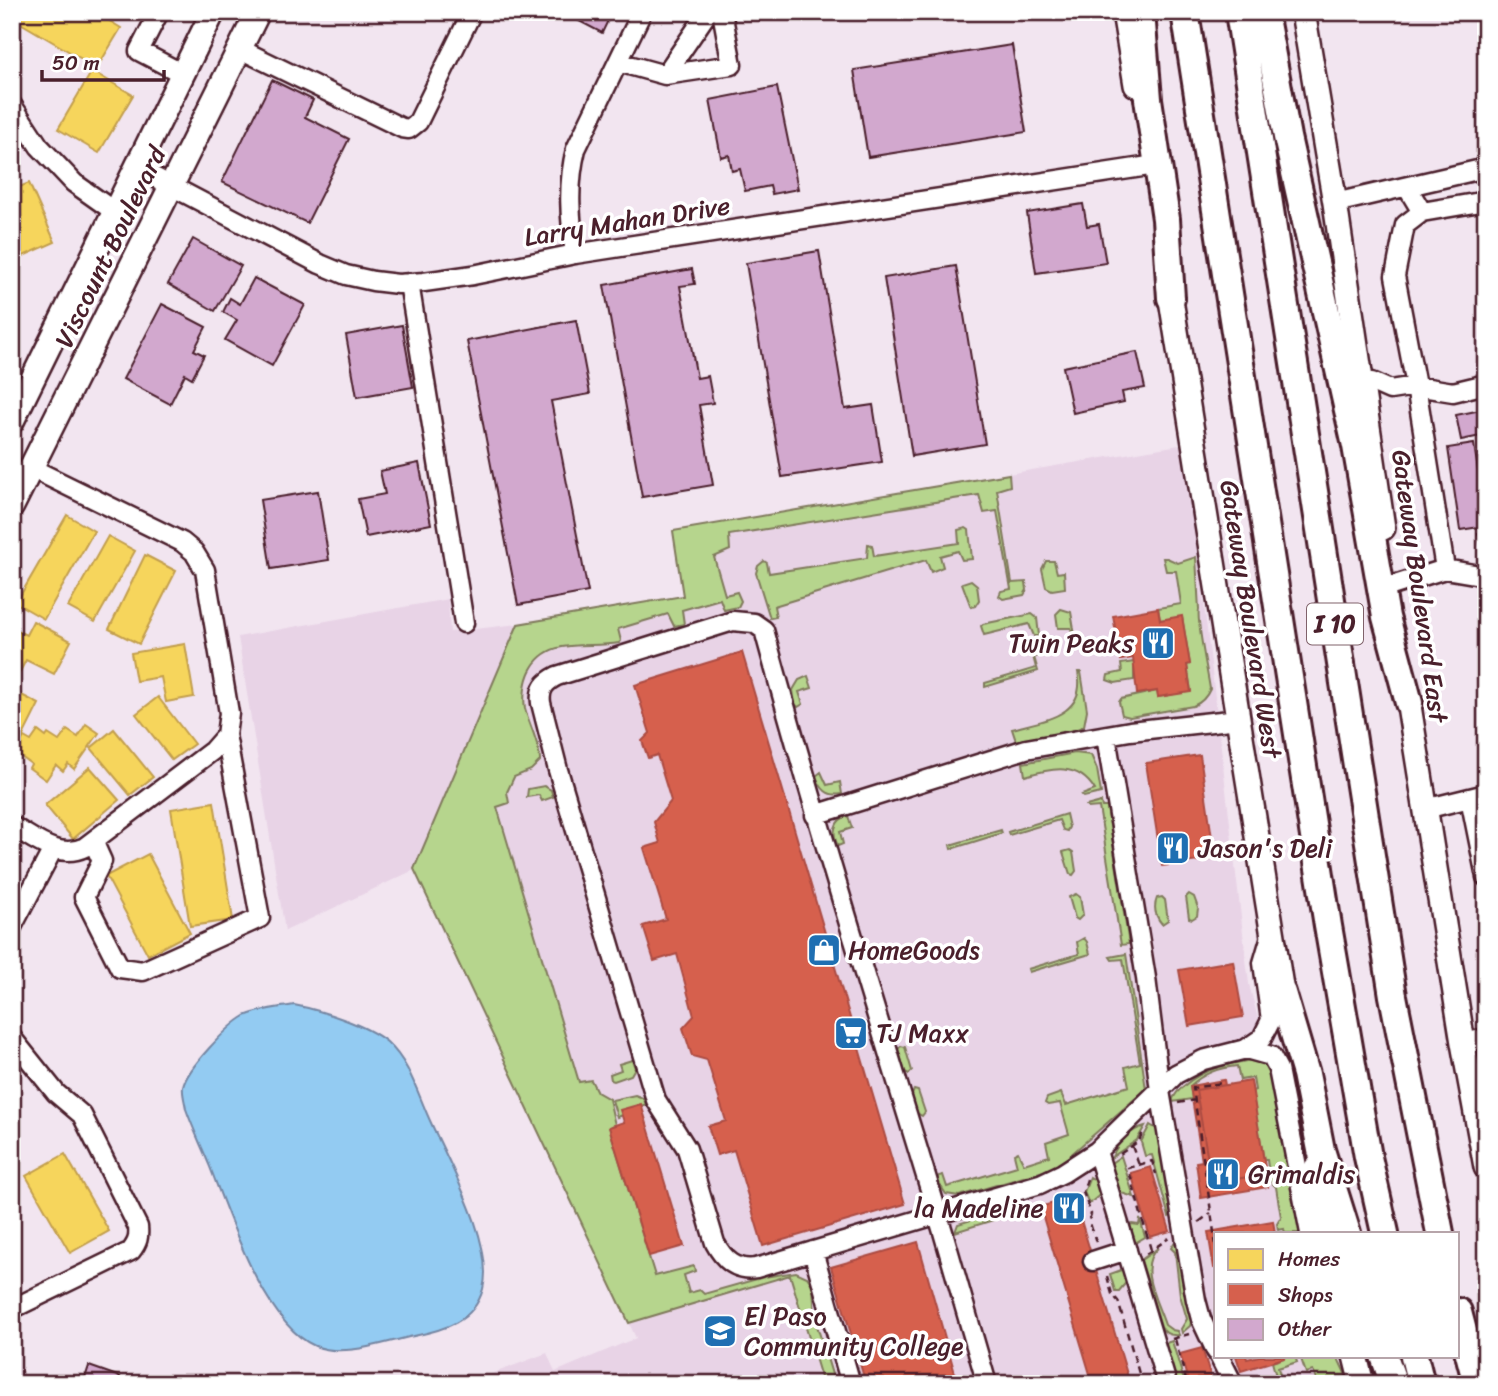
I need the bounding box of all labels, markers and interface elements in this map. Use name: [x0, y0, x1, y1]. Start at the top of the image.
scale bar: [42, 38, 164, 82]
text: 50 m: [52, 44, 100, 82]
street label: Viscount Boulevard: [41, 136, 180, 356]
street label: Larry Mahan Drive: [521, 182, 733, 260]
street label: Gateway Boulevard East: [1378, 447, 1462, 727]
street label: Gateway Boulevard West: [1206, 477, 1296, 763]
road number: I 10: [1307, 604, 1363, 644]
place label: Twin Peaks: [1009, 620, 1135, 666]
restaurant icon: Twin Peaks: [1139, 624, 1177, 662]
place label: Jason's Deli: [1197, 825, 1333, 871]
restaurant icon: Jason's Deli: [1154, 829, 1192, 867]
place label: HomeGoods: [848, 927, 980, 973]
shop icon: HomeGoods: [805, 931, 843, 969]
place label: TJ Maxx: [876, 1010, 969, 1056]
supermarket icon: TJ Maxx: [832, 1014, 870, 1052]
place label: Grimaldis: [1248, 1151, 1355, 1197]
restaurant icon: Grimaldis: [1204, 1155, 1242, 1193]
place label: la Madeline: [914, 1185, 1044, 1231]
restaurant icon: la Madeline: [1050, 1189, 1088, 1227]
legend: [1214, 1232, 1460, 1358]
text: Homes: [1278, 1240, 1340, 1278]
text: Shops: [1278, 1276, 1333, 1314]
place label: El Paso Community College: [744, 1293, 964, 1369]
text: Other: [1278, 1310, 1333, 1348]
school or university icon: El Paso Community College: [701, 1312, 739, 1350]

